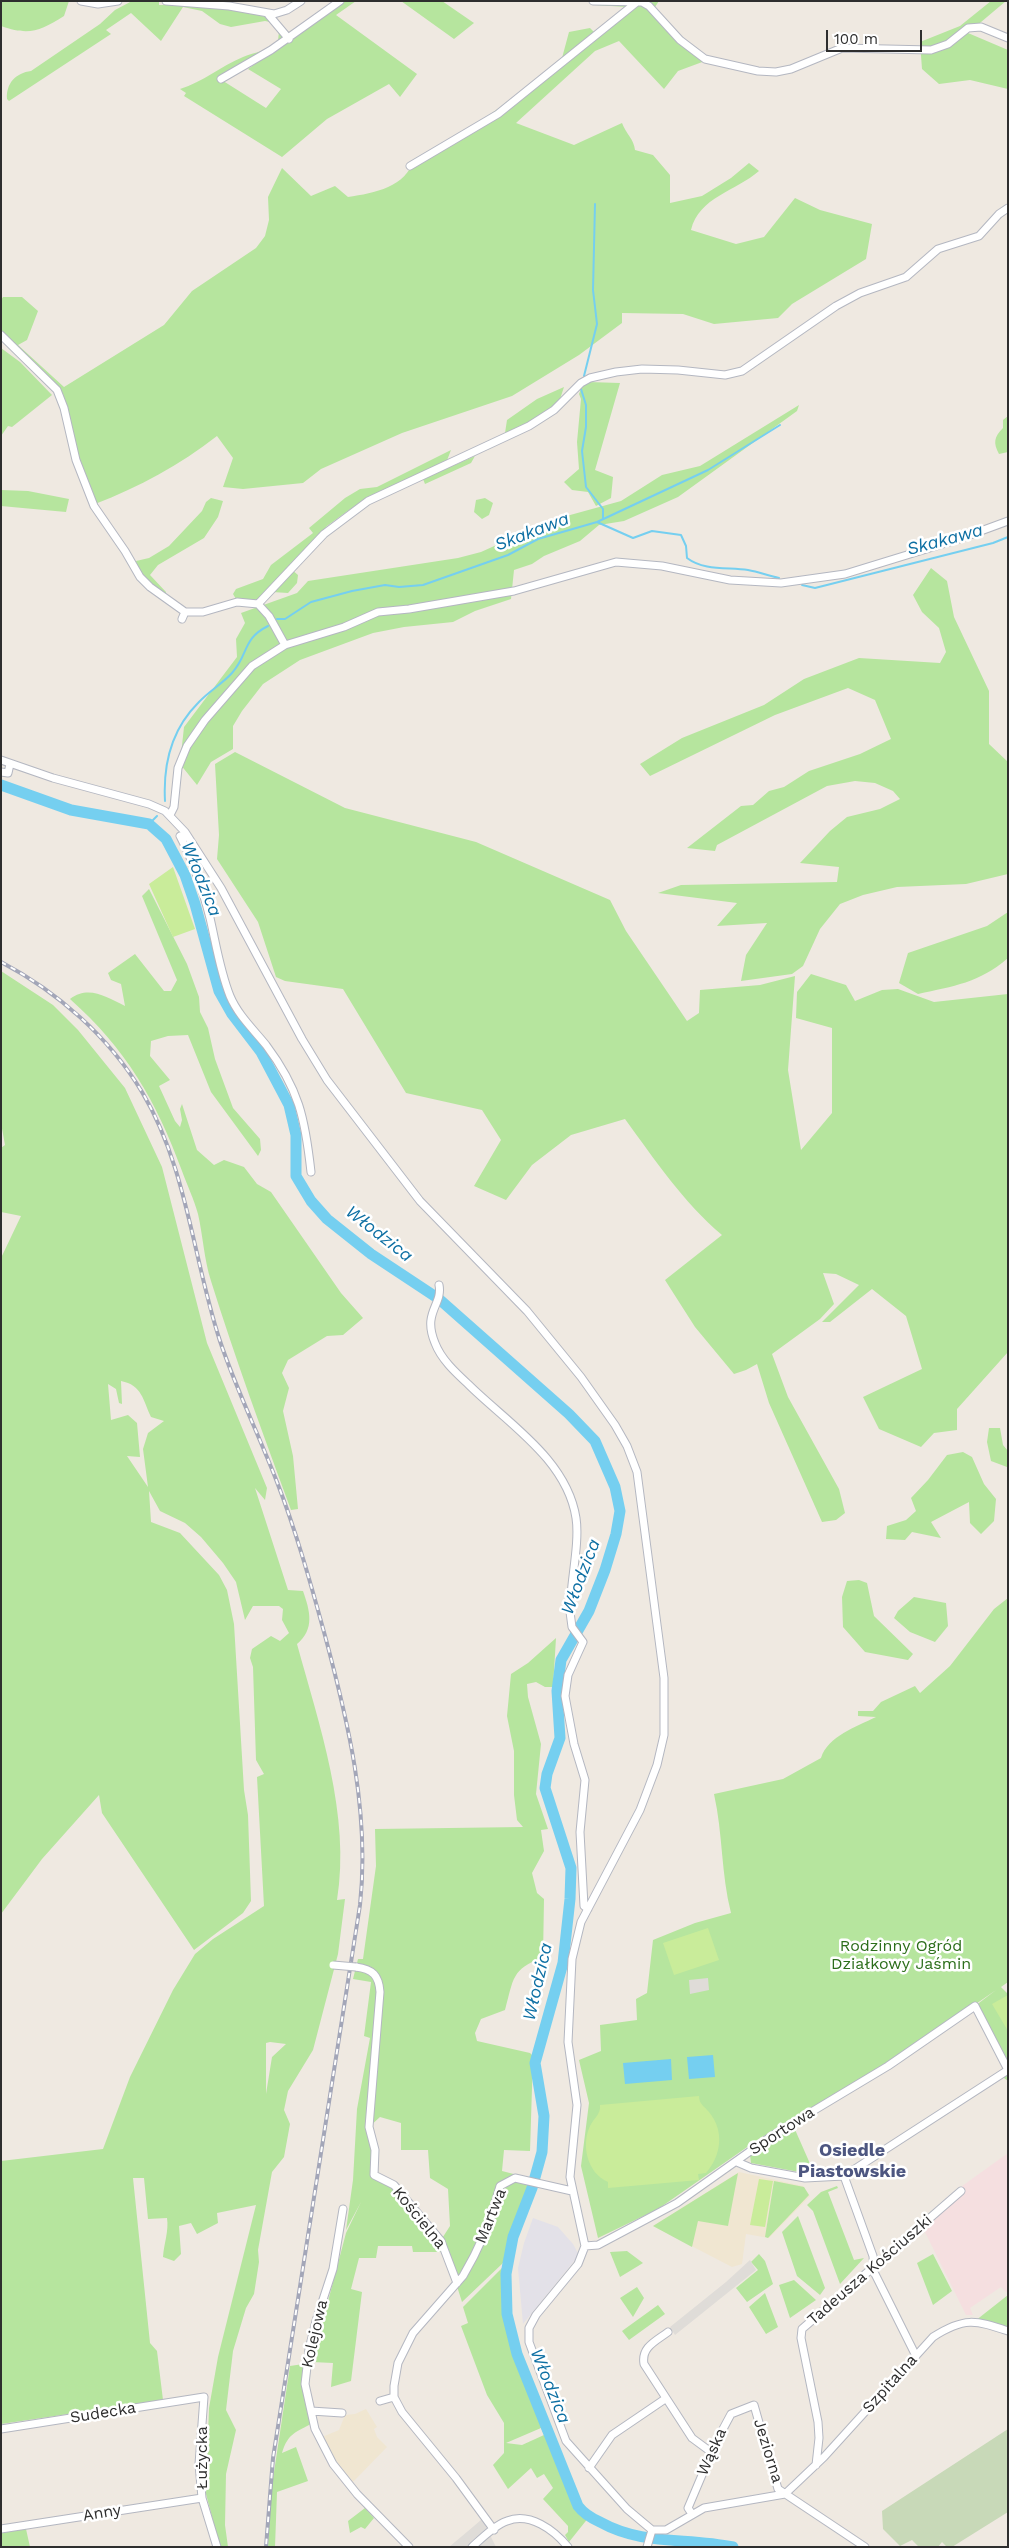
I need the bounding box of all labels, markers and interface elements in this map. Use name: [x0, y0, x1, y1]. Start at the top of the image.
scale bar: [829, 20, 925, 52]
text: 100 m: [834, 30, 878, 48]
water label: Skakawa: [492, 508, 572, 556]
water label: Skakawa: [905, 519, 985, 561]
water label: Włodzica: [176, 838, 226, 920]
water label: Włodzica: [341, 1201, 417, 1267]
water label: Włodzica: [557, 1536, 605, 1618]
park label: Rodzinny Ogród Działkowy Jaśmin: [831, 1936, 971, 1974]
water label: Włodzica: [519, 1941, 557, 2023]
street label: Sportowa: [746, 2103, 818, 2159]
district label: Osiedle Piastowskie: [798, 2140, 906, 2182]
street label: Kościelna: [388, 2183, 450, 2253]
street label: Martwa: [471, 2186, 511, 2246]
street label: Tadeusza Kościuszki: [804, 2211, 936, 2329]
street label: Kolejowa: [298, 2298, 332, 2370]
water label: Włodzica: [525, 2345, 575, 2427]
street label: Szpitalna: [859, 2351, 921, 2417]
street label: Sudecka: [69, 2398, 137, 2428]
street label: Jeziorna: [749, 2417, 787, 2485]
street label: Wąska: [693, 2425, 731, 2479]
street label: Łużycka: [192, 2426, 212, 2490]
street label: Anny: [82, 2501, 122, 2525]

